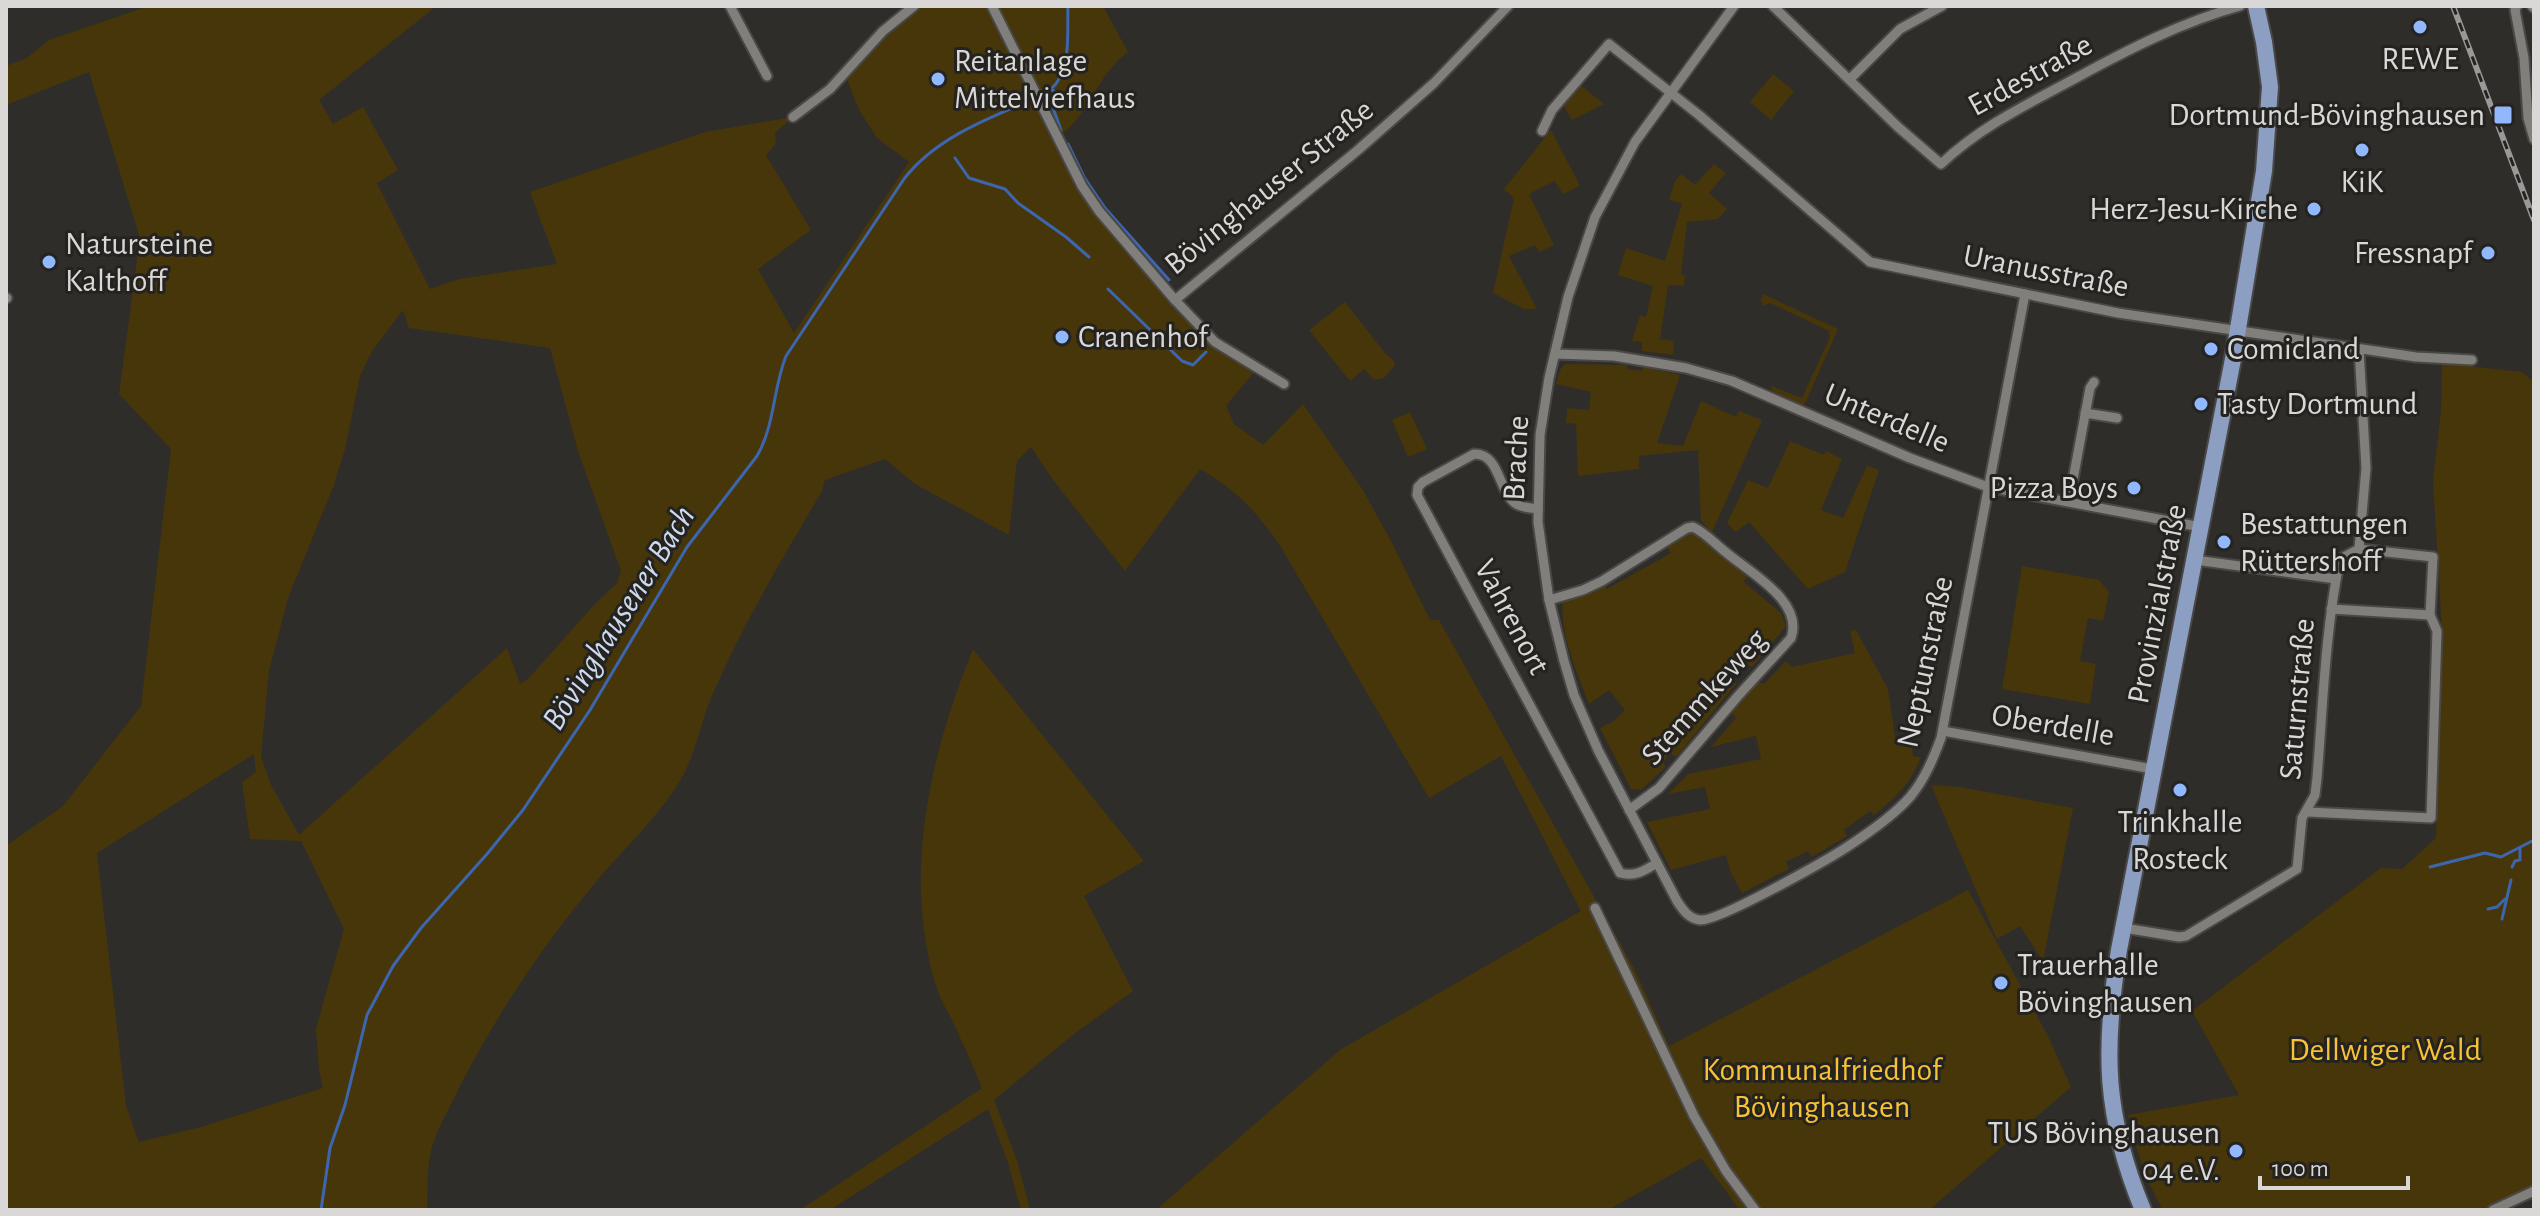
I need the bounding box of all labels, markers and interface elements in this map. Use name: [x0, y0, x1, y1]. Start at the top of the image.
marker: REWE: [2411, 18, 2429, 36]
street label: Erdestraße: [1963, 28, 2097, 122]
place label: REWE: [2381, 43, 2459, 75]
place label: Reitanlage Mittelviefhaus: [954, 45, 1136, 114]
marker: Reitanlage Mittelviefhaus: [929, 70, 947, 88]
street label: Bövinghauser Straße: [1159, 93, 1379, 281]
place label: Dortmund-Bövinghausen: [2168, 99, 2485, 131]
marker: Dortmund-Bövinghausen: [2492, 104, 2514, 126]
marker: KiK: [2353, 141, 2371, 159]
place label: KiK: [2341, 166, 2384, 198]
place label: Herz-Jesu-Kirche: [2089, 193, 2298, 225]
marker: Herz-Jesu-Kirche: [2305, 200, 2323, 218]
place label: Natursteine Kalthoff: [65, 228, 213, 297]
place label: Fressnapf: [2354, 237, 2474, 269]
street label: Uranusstraße: [1961, 239, 2131, 303]
marker: Fressnapf: [2479, 244, 2497, 262]
marker: Natursteine Kalthoff: [40, 253, 58, 271]
place label: Cranenhof: [1078, 321, 1210, 353]
marker: Cranenhof: [1053, 328, 1071, 346]
place label: Comicland: [2227, 333, 2360, 365]
marker: Comicland: [2202, 340, 2220, 358]
street label: Unterdelle: [1820, 377, 1954, 459]
place label: Tasty Dortmund: [2217, 388, 2418, 420]
marker: Tasty Dortmund: [2192, 395, 2210, 413]
street label: Brache: [1498, 415, 1534, 501]
place label: Pizza Boys: [1990, 472, 2118, 504]
marker: Pizza Boys: [2125, 479, 2143, 497]
water label: Bövinghausener Bach: [536, 500, 702, 736]
street label: Provinzialstraße: [2122, 502, 2192, 706]
place label: Bestattungen Rüttershoff: [2240, 508, 2408, 577]
marker: Bestattungen Rüttershoff: [2215, 533, 2233, 551]
street label: Vahrenort: [1469, 554, 1555, 680]
street label: Neptunstraße: [1891, 573, 1959, 751]
street label: Saturnstraße: [2274, 617, 2320, 781]
street label: Stemmkeweg: [1635, 623, 1773, 771]
street label: Oberdelle: [1989, 699, 2117, 751]
marker: Trinkhalle Rosteck: [2171, 781, 2189, 799]
place label: Trinkhalle Rosteck: [2118, 806, 2242, 875]
place label: Trauerhalle Bövinghausen: [2017, 949, 2193, 1018]
marker: Trauerhalle Bövinghausen: [1992, 974, 2010, 992]
park label: Dellwiger Wald: [2289, 1034, 2481, 1066]
park label: Kommunalfriedhof Bövinghausen: [1703, 1054, 1944, 1123]
place label: TUS Bövinghausen 04 e.V.: [1988, 1117, 2220, 1186]
scale bar: [2260, 1140, 2408, 1190]
marker: TUS Bövinghausen 04 e.V.: [2227, 1142, 2245, 1160]
text: 100 m: [2272, 1157, 2329, 1181]

